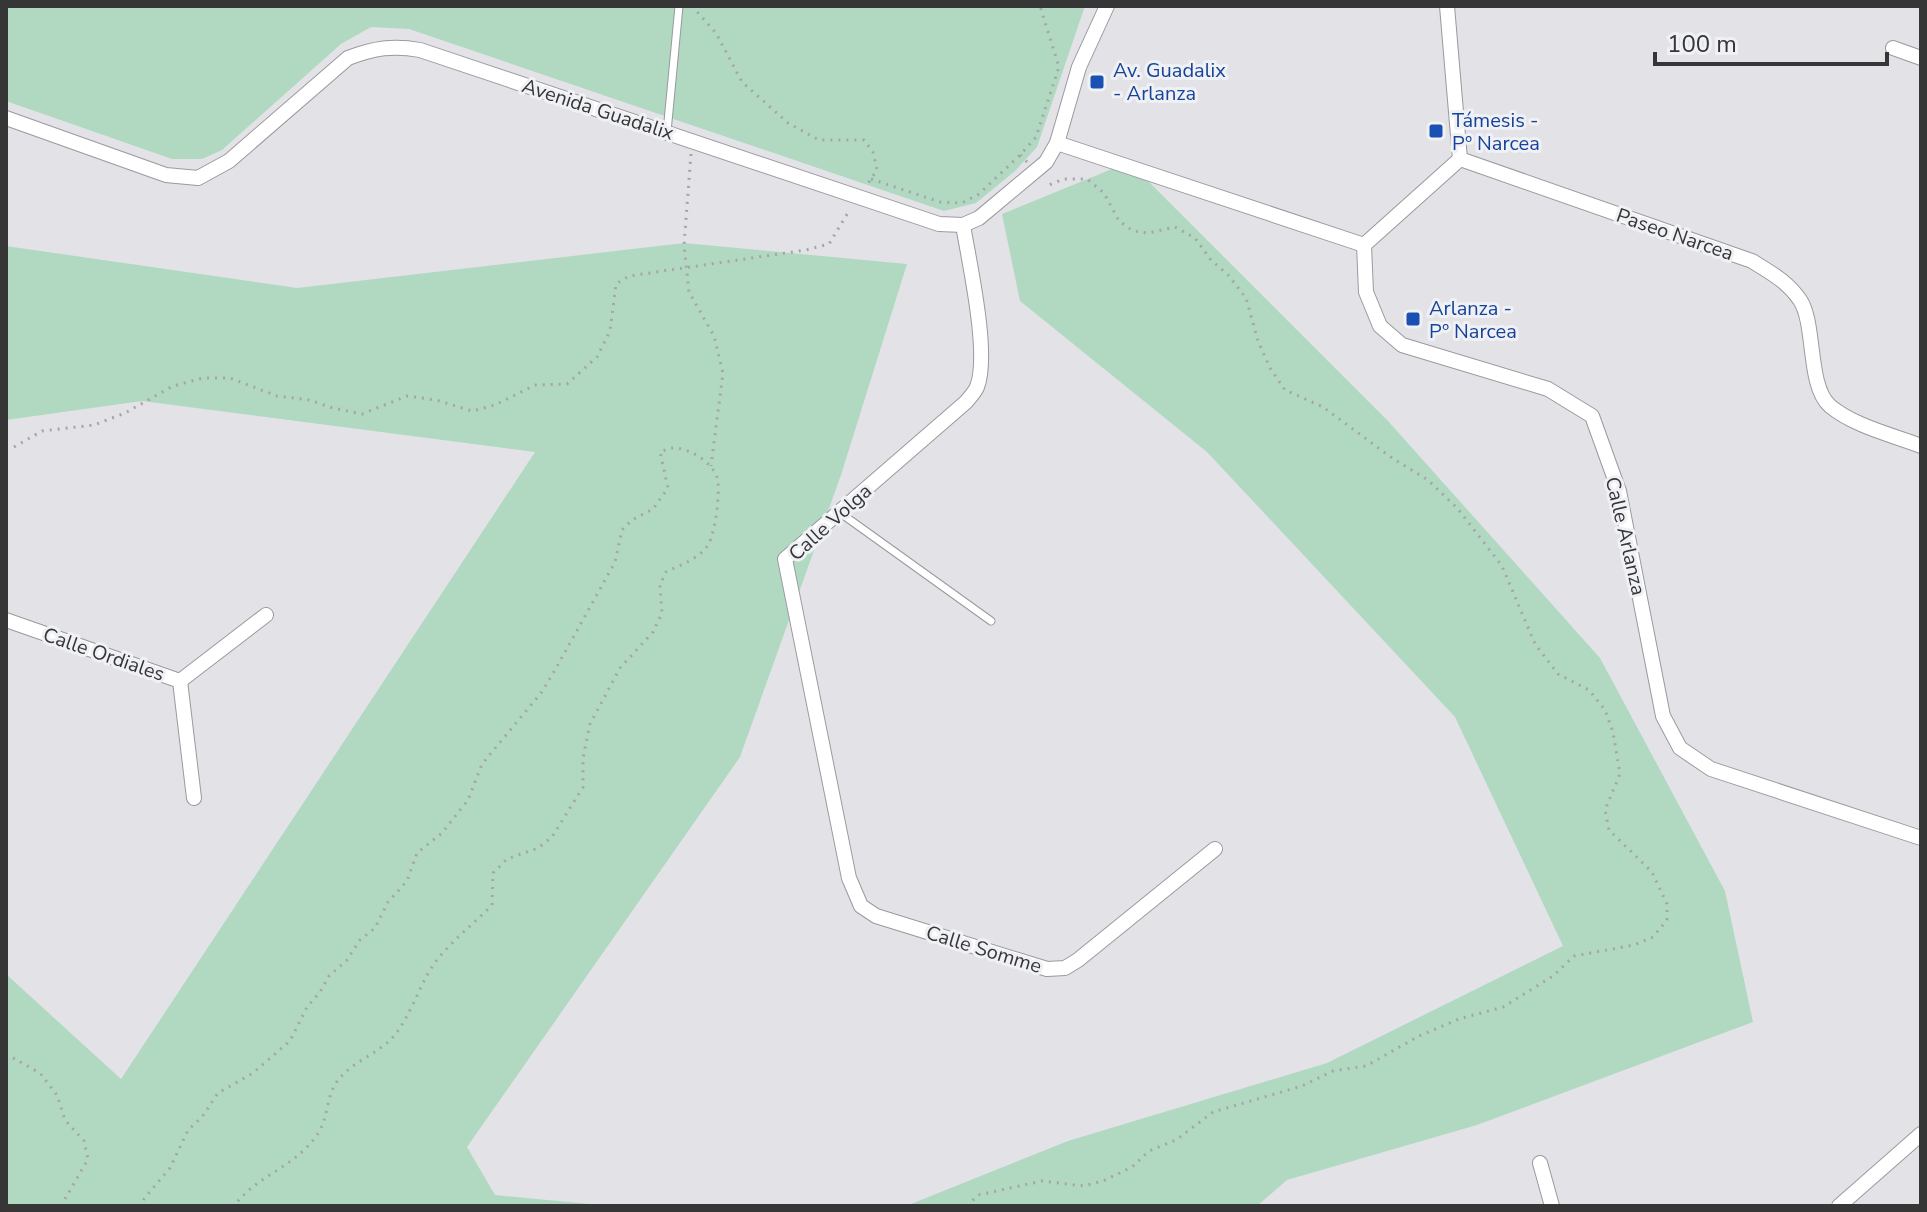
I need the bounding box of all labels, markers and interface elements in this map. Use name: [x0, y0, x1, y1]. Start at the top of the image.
scale bar: [1655, 16, 1887, 66]
text: 100 m: [1667, 28, 1737, 60]
place label: Av. Guadalix - Arlanza: [1113, 57, 1226, 107]
street label: Avenida Guadalix: [519, 72, 678, 147]
marker: Av. Guadalix - Arlanza: [1088, 73, 1106, 91]
place label: Támesis - Pº Narcea: [1452, 107, 1540, 157]
marker: Támesis - Pº Narcea: [1427, 122, 1445, 140]
street label: Paseo Narcea: [1613, 202, 1737, 267]
place label: Arlanza - Pº Narcea: [1429, 295, 1517, 345]
marker: Arlanza - Pº Narcea: [1404, 310, 1422, 328]
street label: Calle Arlanza: [1599, 474, 1652, 598]
street label: Calle Volga: [783, 478, 878, 567]
street label: Calle Ordiales: [40, 621, 168, 688]
street label: Calle Somme: [923, 919, 1045, 980]

